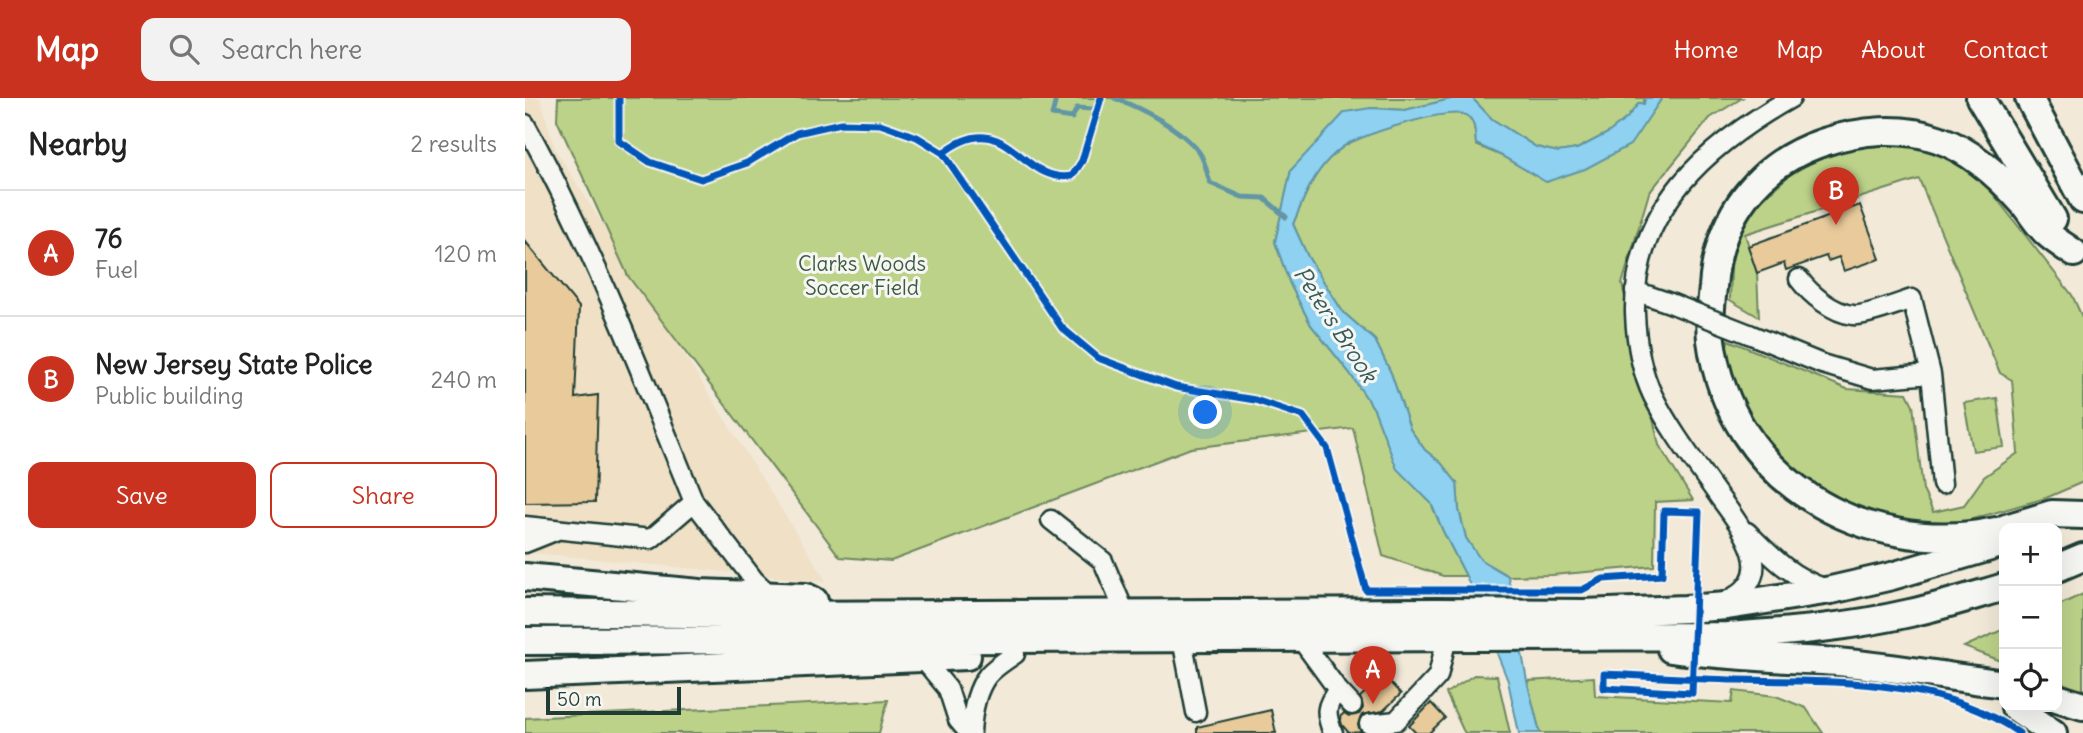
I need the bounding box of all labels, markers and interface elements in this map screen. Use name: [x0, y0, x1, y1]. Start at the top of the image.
search box: [141, 18, 631, 81]
text: Map: [35, 28, 99, 70]
icon: search: [165, 30, 203, 68]
text: Search here: [221, 33, 362, 66]
text: Home: [1674, 34, 1738, 64]
text: Map: [1776, 34, 1823, 64]
text: About: [1861, 34, 1925, 64]
text: Contact: [1963, 34, 2048, 64]
text: Nearby: [28, 125, 128, 163]
text: 2 results: [411, 129, 497, 158]
pin: B: [1813, 167, 1859, 225]
text: 76: [95, 222, 122, 255]
text: A: [44, 239, 58, 268]
text: 120 m: [434, 239, 497, 268]
park label: Clarks Woods Soccer Field: [798, 250, 926, 301]
text: Fuel: [95, 255, 138, 284]
water label: Peters Brook: [1288, 261, 1385, 388]
text: New Jersey State Police: [95, 348, 372, 381]
text: B: [43, 365, 59, 394]
text: 240 m: [431, 365, 497, 394]
text: Public building: [95, 381, 244, 410]
your location: [1188, 395, 1222, 429]
button: Save: [28, 462, 256, 528]
button: Share: [270, 462, 497, 528]
map controls: [1999, 523, 2062, 712]
button: +: [1999, 523, 2062, 586]
button: −: [1999, 586, 2062, 649]
pin: A: [1350, 646, 1396, 704]
button: locate: [1999, 649, 2062, 712]
scale bar: [546, 684, 681, 716]
text: 50 m: [557, 687, 602, 711]

